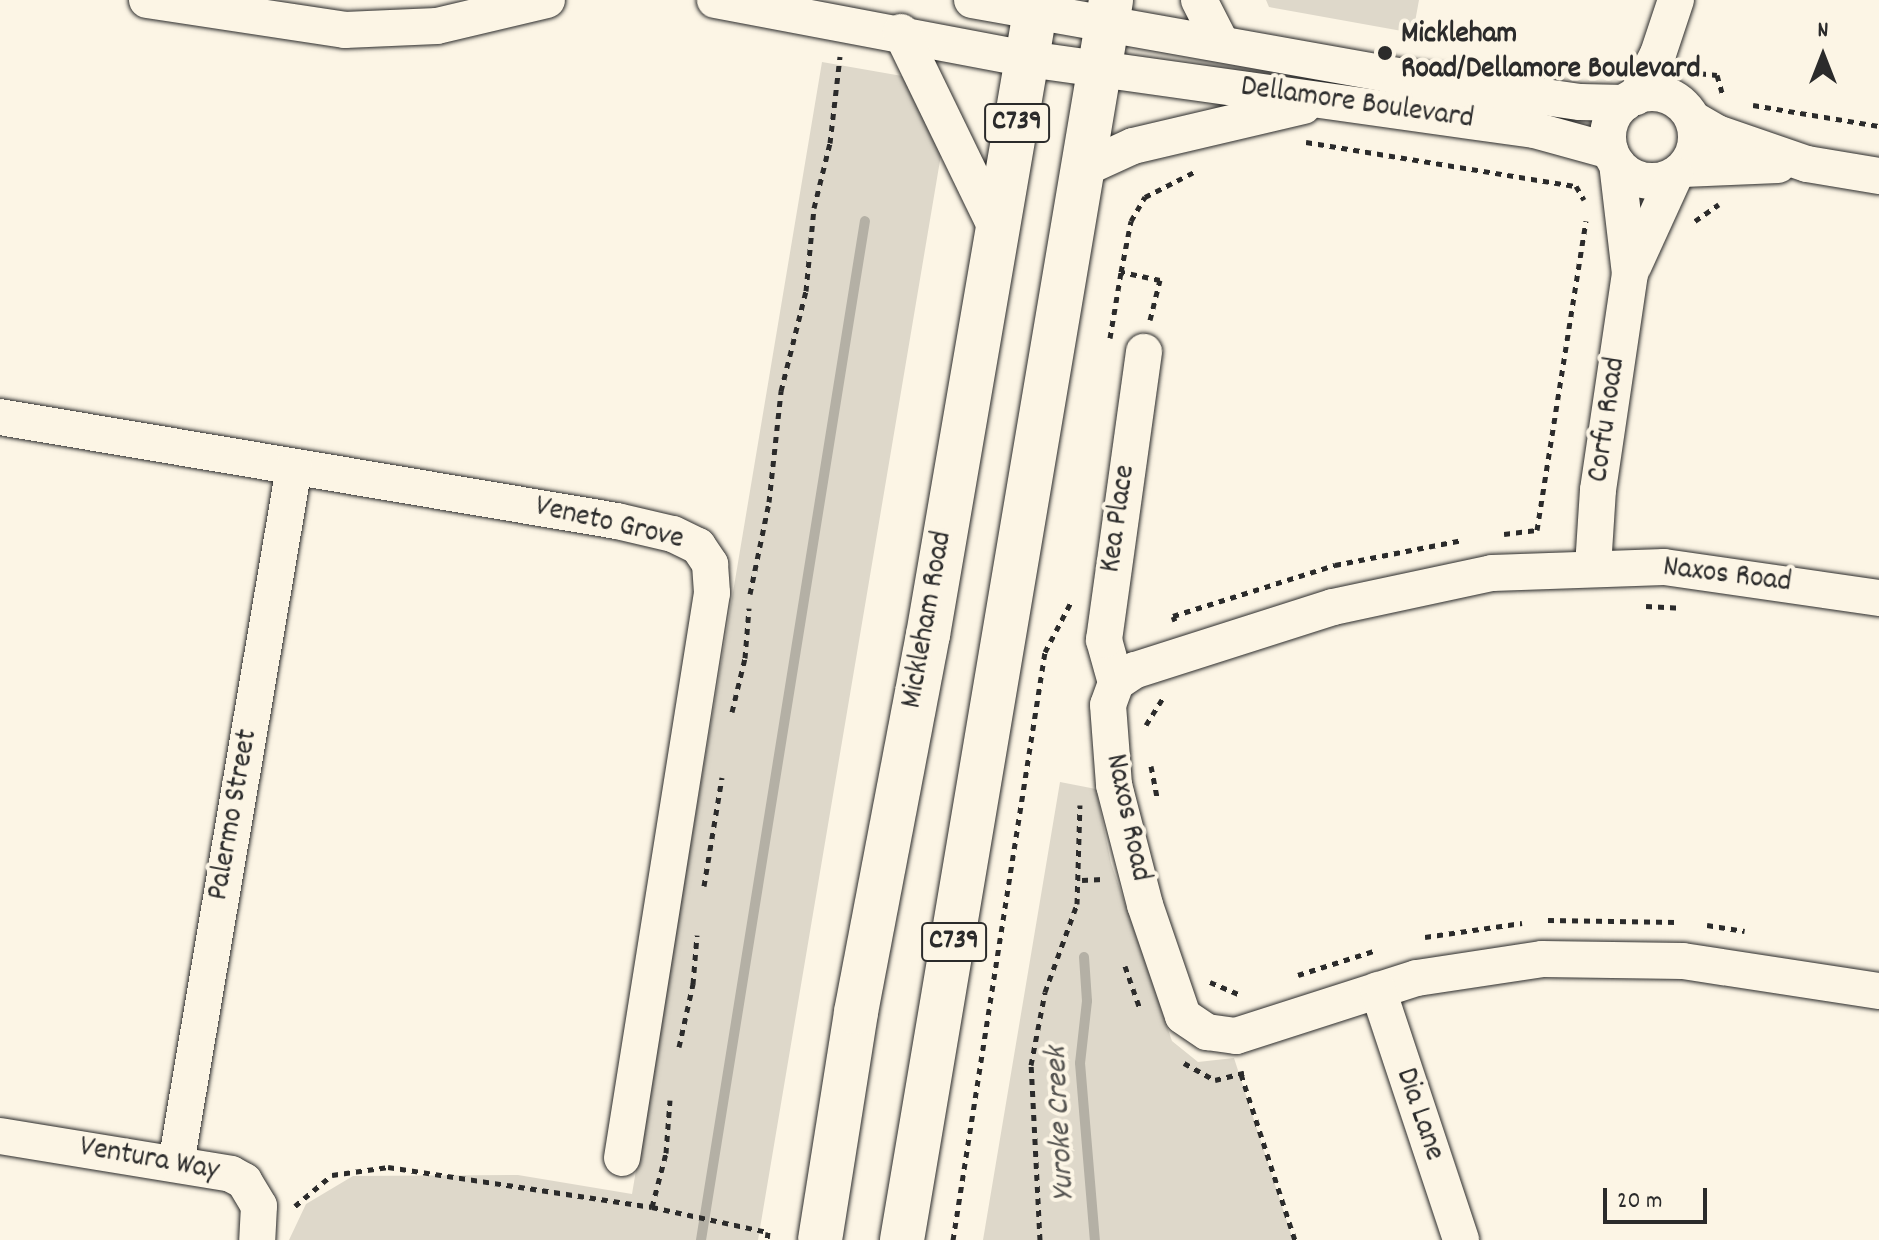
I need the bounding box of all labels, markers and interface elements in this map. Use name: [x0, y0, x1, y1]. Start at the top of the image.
north arrow: [1783, 16, 1863, 96]
text: N: [1818, 16, 1828, 47]
place label: Mickleham Road/Dellamore Boulevard: [1401, 18, 1700, 88]
marker: Mickleham Road/Dellamore Boulevard: [1376, 44, 1394, 62]
street label: Dellamore Boulevard: [1238, 71, 1476, 139]
road number: C739: [983, 99, 1051, 147]
street label: Corfu Road: [1582, 355, 1636, 485]
street label: Kea Place: [1095, 463, 1145, 575]
street label: Veneto Grove: [531, 490, 687, 560]
street label: Mickleham Road: [896, 529, 962, 711]
street label: Naxos Road: [1661, 551, 1793, 603]
street label: Palermo Street: [202, 727, 268, 903]
street label: Naxos Road: [1095, 751, 1157, 885]
road number: C739: [920, 918, 988, 966]
water label: Yuroke Creek: [1039, 1046, 1085, 1202]
street label: Dia Lane: [1385, 1064, 1451, 1166]
street label: Ventura Way: [76, 1131, 222, 1191]
scale bar: [1607, 1172, 1711, 1222]
text: 20 m: [1617, 1185, 1663, 1219]

